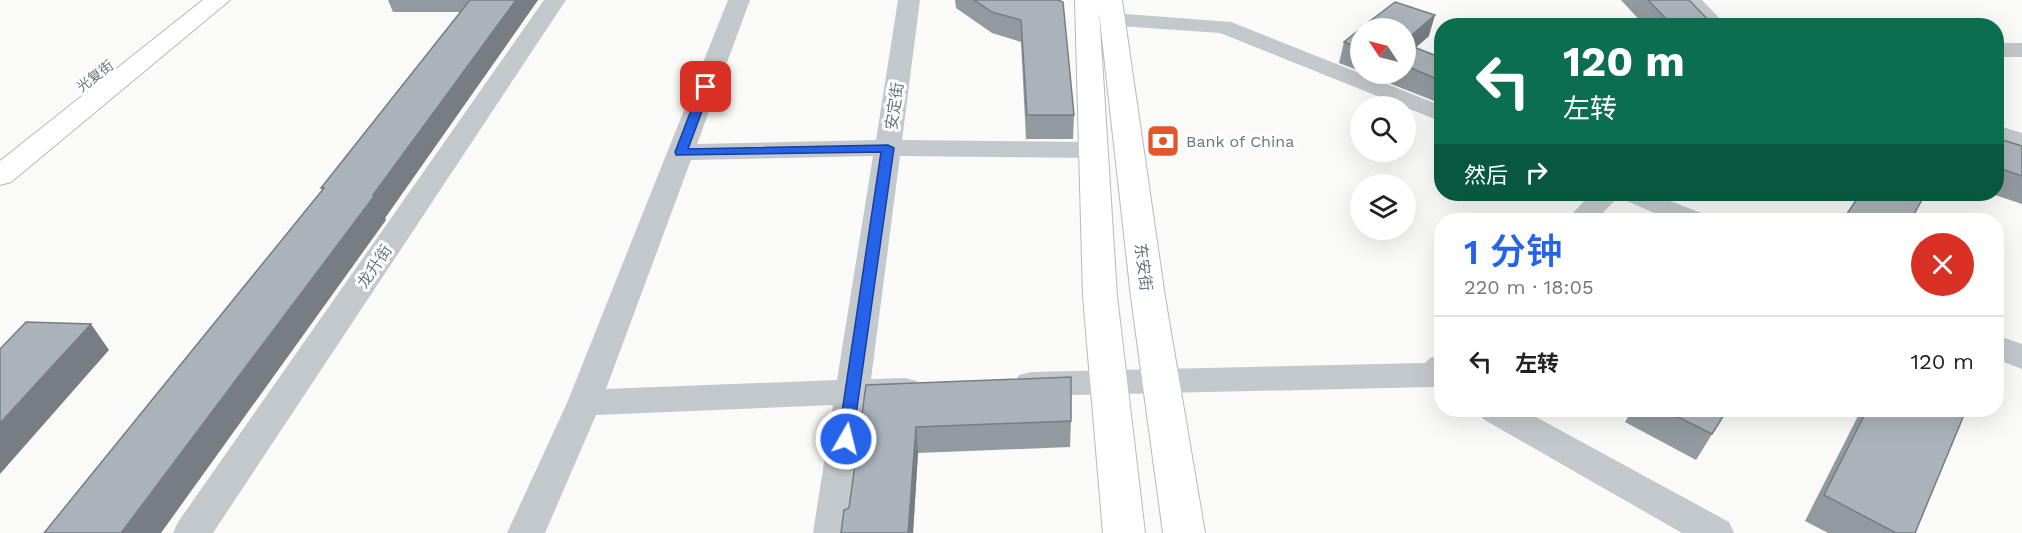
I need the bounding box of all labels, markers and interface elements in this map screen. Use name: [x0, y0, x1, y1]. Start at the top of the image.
north arrow: [1350, 18, 1416, 84]
map controls: [1350, 18, 1416, 240]
text: 120 m: [1563, 37, 1685, 86]
icon: left: [1464, 42, 1542, 120]
street label: 光复街: [74, 57, 116, 95]
pin: [680, 61, 731, 112]
icon: arrive: [689, 70, 722, 103]
street label: 安定街: [882, 81, 907, 131]
text: 左转: [1563, 93, 1617, 125]
button: search: [1350, 96, 1416, 162]
bank icon: Bank of China: [1145, 123, 1181, 159]
place label: Bank of China: [1186, 132, 1294, 151]
icon: right: [1520, 156, 1553, 189]
text: 然后: [1464, 163, 1508, 188]
button: layers: [1350, 174, 1416, 240]
text: 1 分钟: [1464, 231, 1562, 273]
button: close: [1911, 233, 1974, 296]
street label: 龙升街: [353, 241, 396, 291]
street label: 东安街: [1131, 242, 1156, 292]
text: 220 m · 18:05: [1464, 275, 1594, 299]
icon: left: [1464, 345, 1497, 378]
text: 120 m: [1910, 349, 1974, 374]
text: 左转: [1515, 351, 1559, 376]
position arrow: [814, 407, 878, 471]

